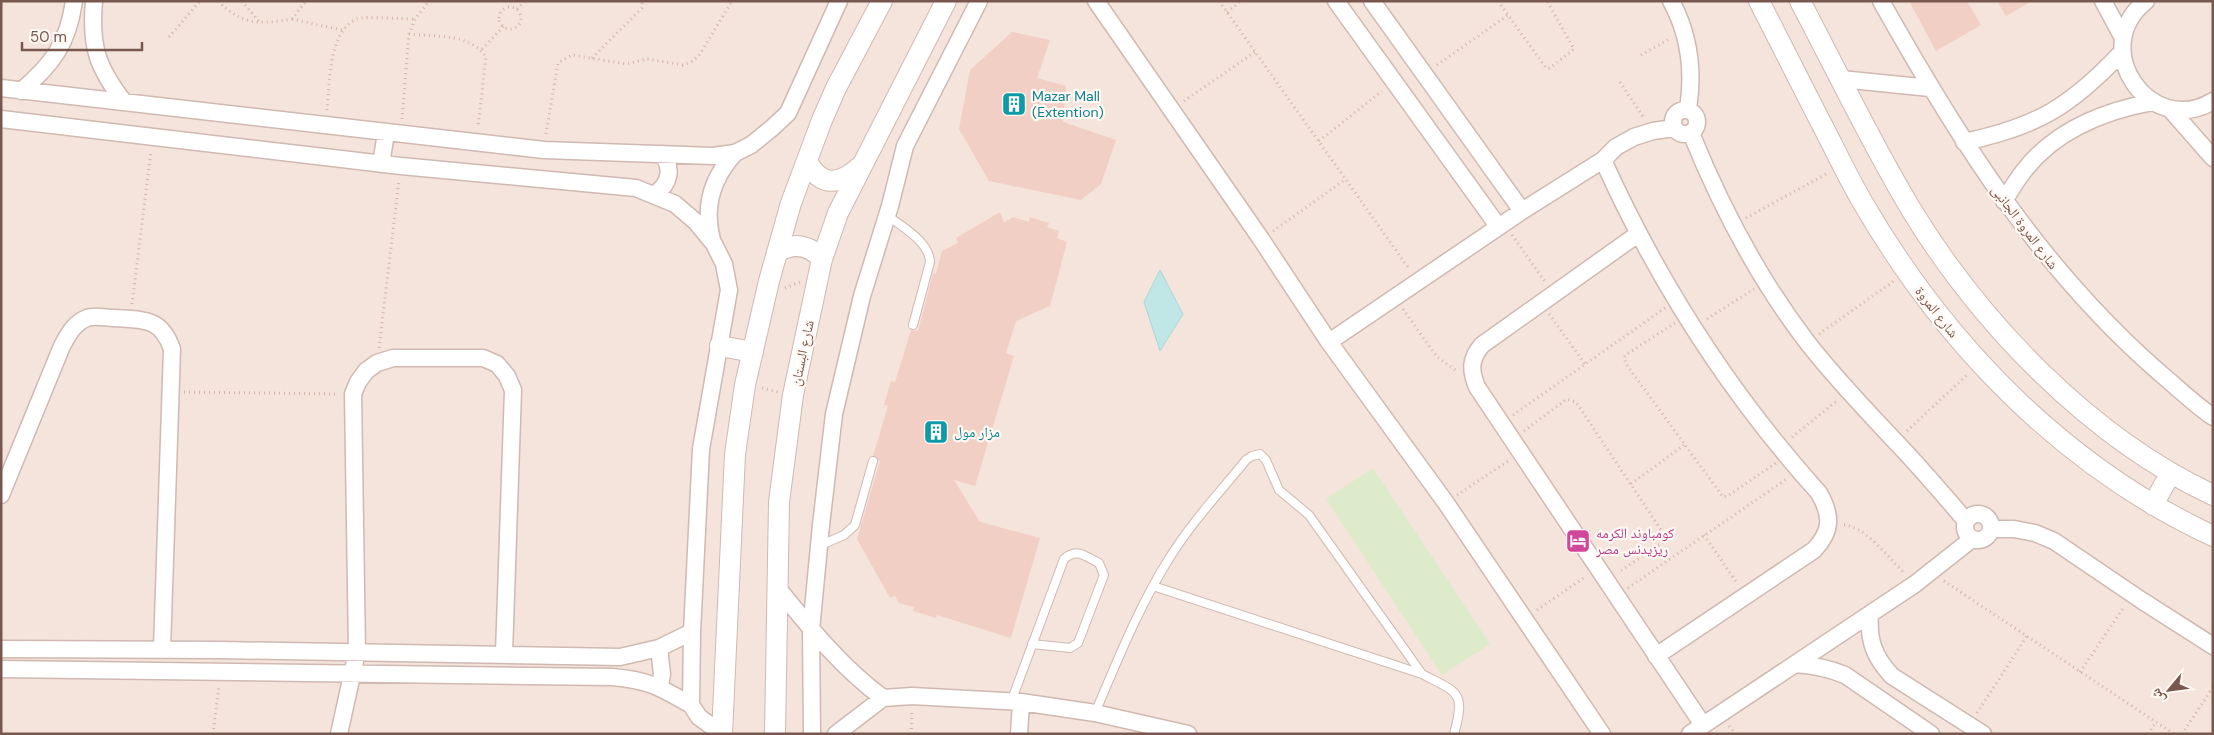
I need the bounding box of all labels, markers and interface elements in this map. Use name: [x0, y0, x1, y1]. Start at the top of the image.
scale bar: [22, 20, 142, 52]
text: 50 m: [30, 27, 67, 47]
place label: Mazar Mall (Extention): [1032, 87, 1104, 121]
building icon: Mazar Mall (Extention): [1001, 91, 1027, 117]
street label: شارع المروة الجانبى: [1987, 181, 2063, 273]
street label: شارع المروة: [1911, 283, 1963, 342]
street label: شارع البستان: [786, 318, 819, 388]
building icon: مزار مول: [923, 419, 949, 445]
place label: مزار مول: [954, 423, 1000, 441]
place label: كومباوند الكرمه ريزيدنس مصر: [1595, 524, 1674, 558]
hotel icon: كومباوند الكرمه ريزيدنس مصر: [1565, 528, 1591, 554]
north arrow: [2144, 665, 2194, 715]
text: ش: [2146, 685, 2169, 707]

